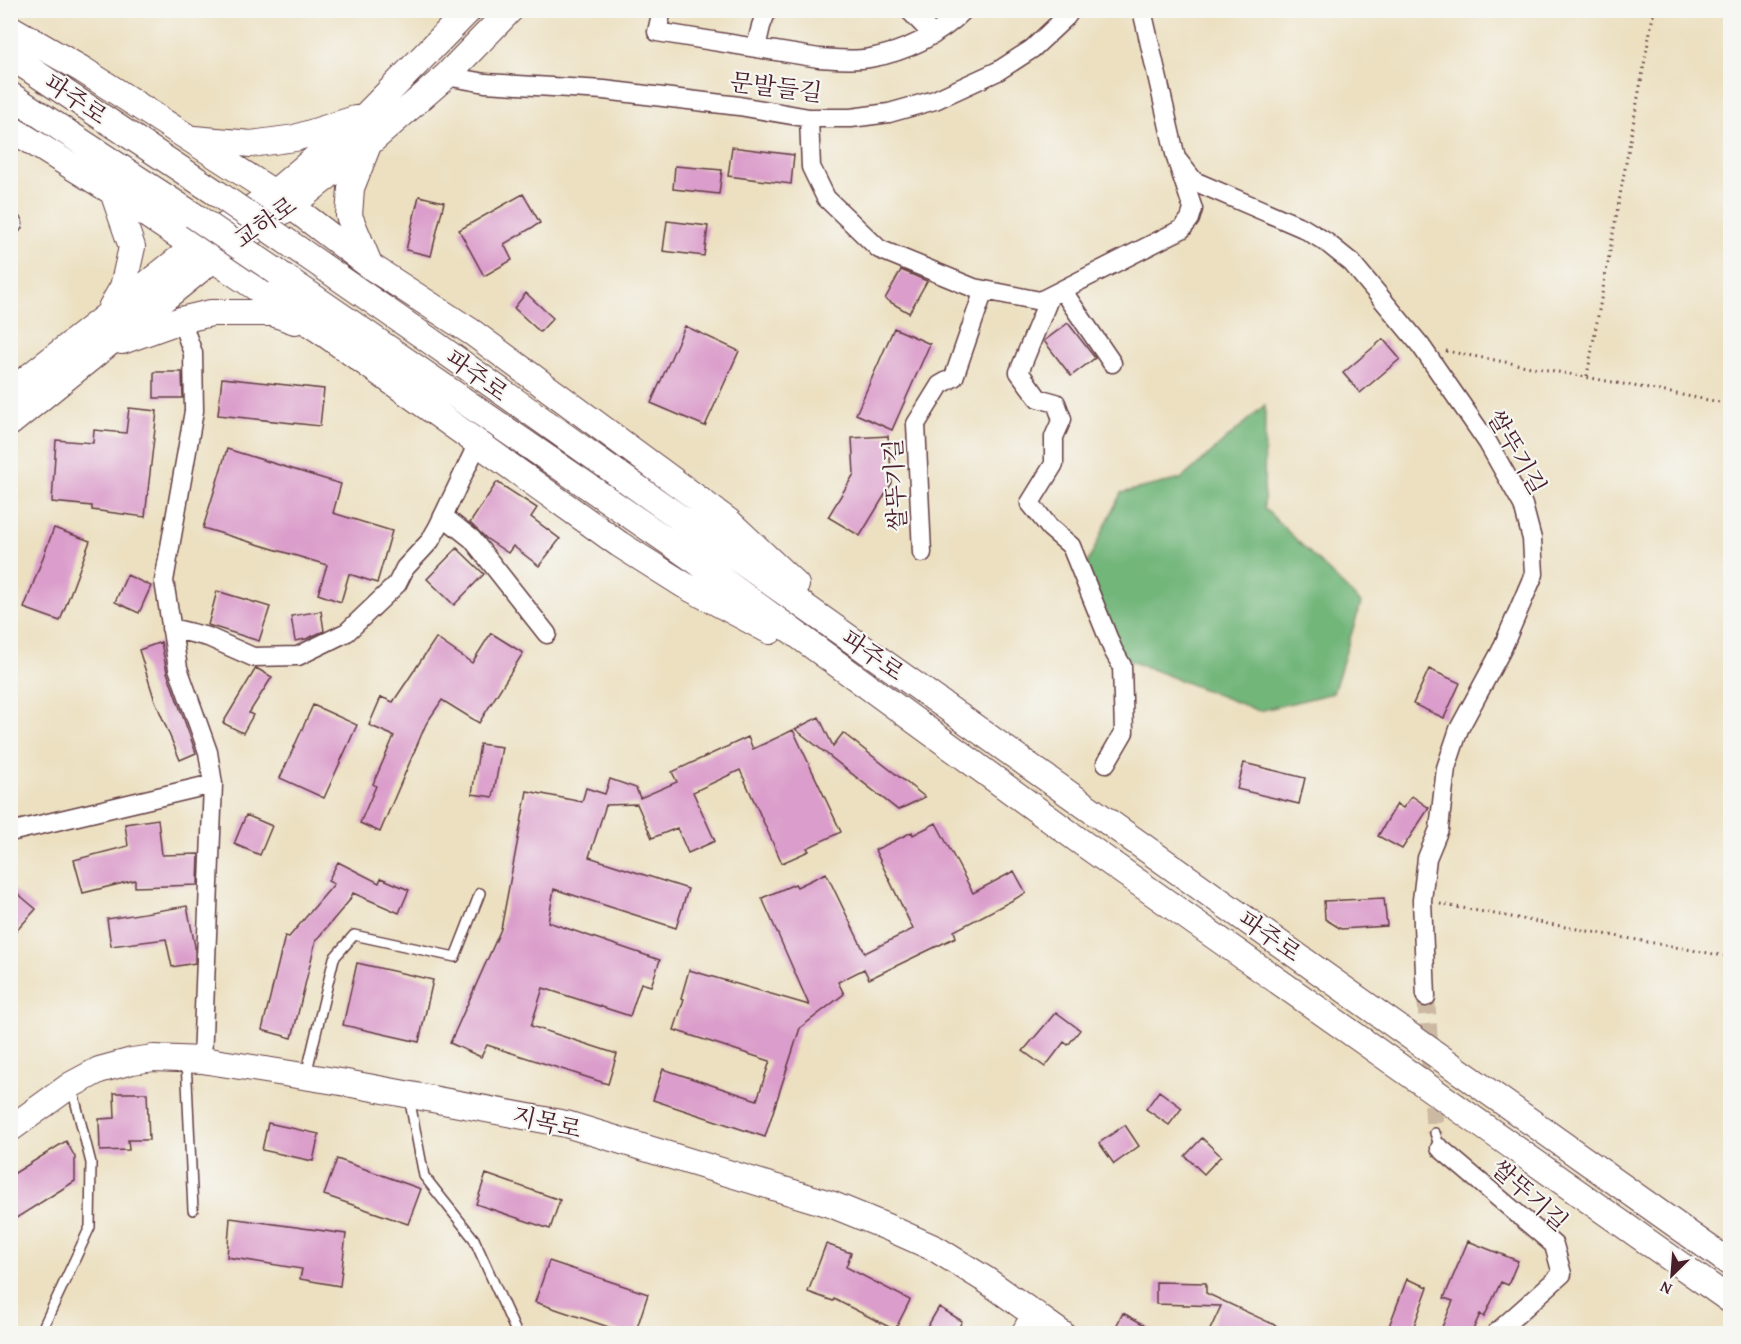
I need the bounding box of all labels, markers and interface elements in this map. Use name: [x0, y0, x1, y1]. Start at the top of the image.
street label: 문발들길: [728, 64, 824, 110]
street label: 파주로: [37, 65, 115, 133]
street label: 교하로: [226, 188, 304, 256]
street label: 파주로: [439, 340, 515, 410]
street label: 쌀뚜기길: [1479, 403, 1555, 501]
street label: 쌀뚜기길: [875, 438, 915, 532]
street label: 파주로: [834, 621, 912, 689]
street label: 파주로: [1231, 902, 1309, 970]
street label: 지목로: [509, 1097, 585, 1147]
street label: 쌀뚜기길: [1484, 1151, 1576, 1239]
north arrow: [1642, 1245, 1702, 1305]
text: N: [1655, 1275, 1676, 1302]

